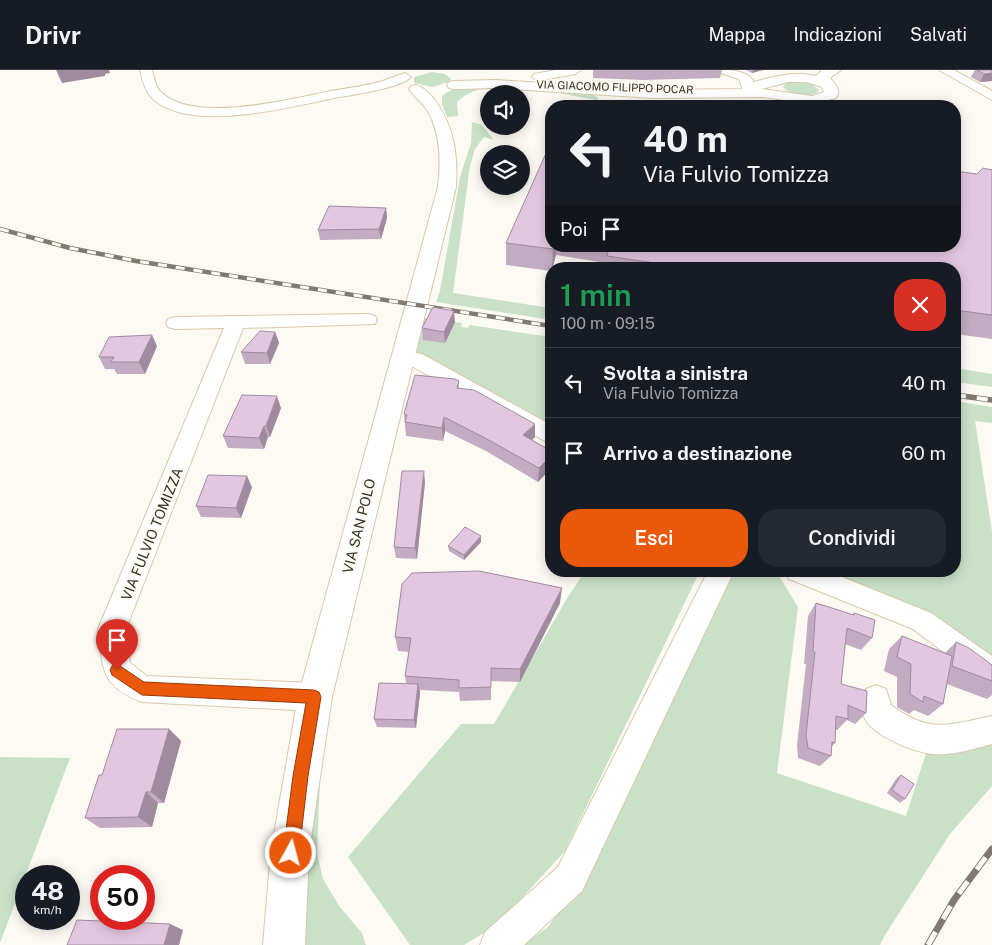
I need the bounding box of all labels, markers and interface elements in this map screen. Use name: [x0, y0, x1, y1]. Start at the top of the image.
text: Drivr: [25, 21, 81, 49]
text: Mappa: [708, 24, 766, 45]
text: Indicazioni: [794, 24, 882, 45]
text: Salvati: [910, 24, 967, 45]
street label: VIA GIACOMO FILIPPO POCAR: [536, 78, 694, 96]
map controls: [480, 85, 530, 195]
button: sound: [480, 85, 530, 135]
text: 40 m: [643, 119, 728, 160]
icon: left: [560, 120, 625, 185]
button: layers: [480, 145, 530, 195]
text: Via Fulvio Tomizza: [643, 161, 829, 187]
icon: arrive: [597, 215, 625, 243]
text: Poi: [560, 218, 587, 240]
text: 1 min: [560, 277, 631, 313]
button: close: [894, 279, 946, 331]
text: 100 m · 09:15: [560, 314, 655, 333]
text: Svolta a sinistra: [603, 362, 748, 384]
icon: left: [560, 369, 588, 397]
text: 40 m: [901, 372, 946, 394]
text: Via Fulvio Tomizza: [603, 384, 738, 403]
icon: arrive: [560, 439, 588, 467]
text: Arrivo a destinazione: [603, 442, 792, 464]
text: 60 m: [902, 442, 946, 464]
street label: VIA FULVIO TOMIZZA: [118, 465, 186, 603]
street label: VIA SAN POLO: [339, 477, 379, 575]
button: Esci: [560, 509, 748, 567]
button: Condividi: [758, 509, 946, 567]
pin: [96, 619, 138, 670]
icon: arrive: [103, 626, 131, 654]
position arrow: [264, 826, 316, 878]
speed limit sign: 50: [90, 865, 155, 930]
text: 48: [31, 876, 64, 906]
text: km/h: [33, 903, 62, 917]

